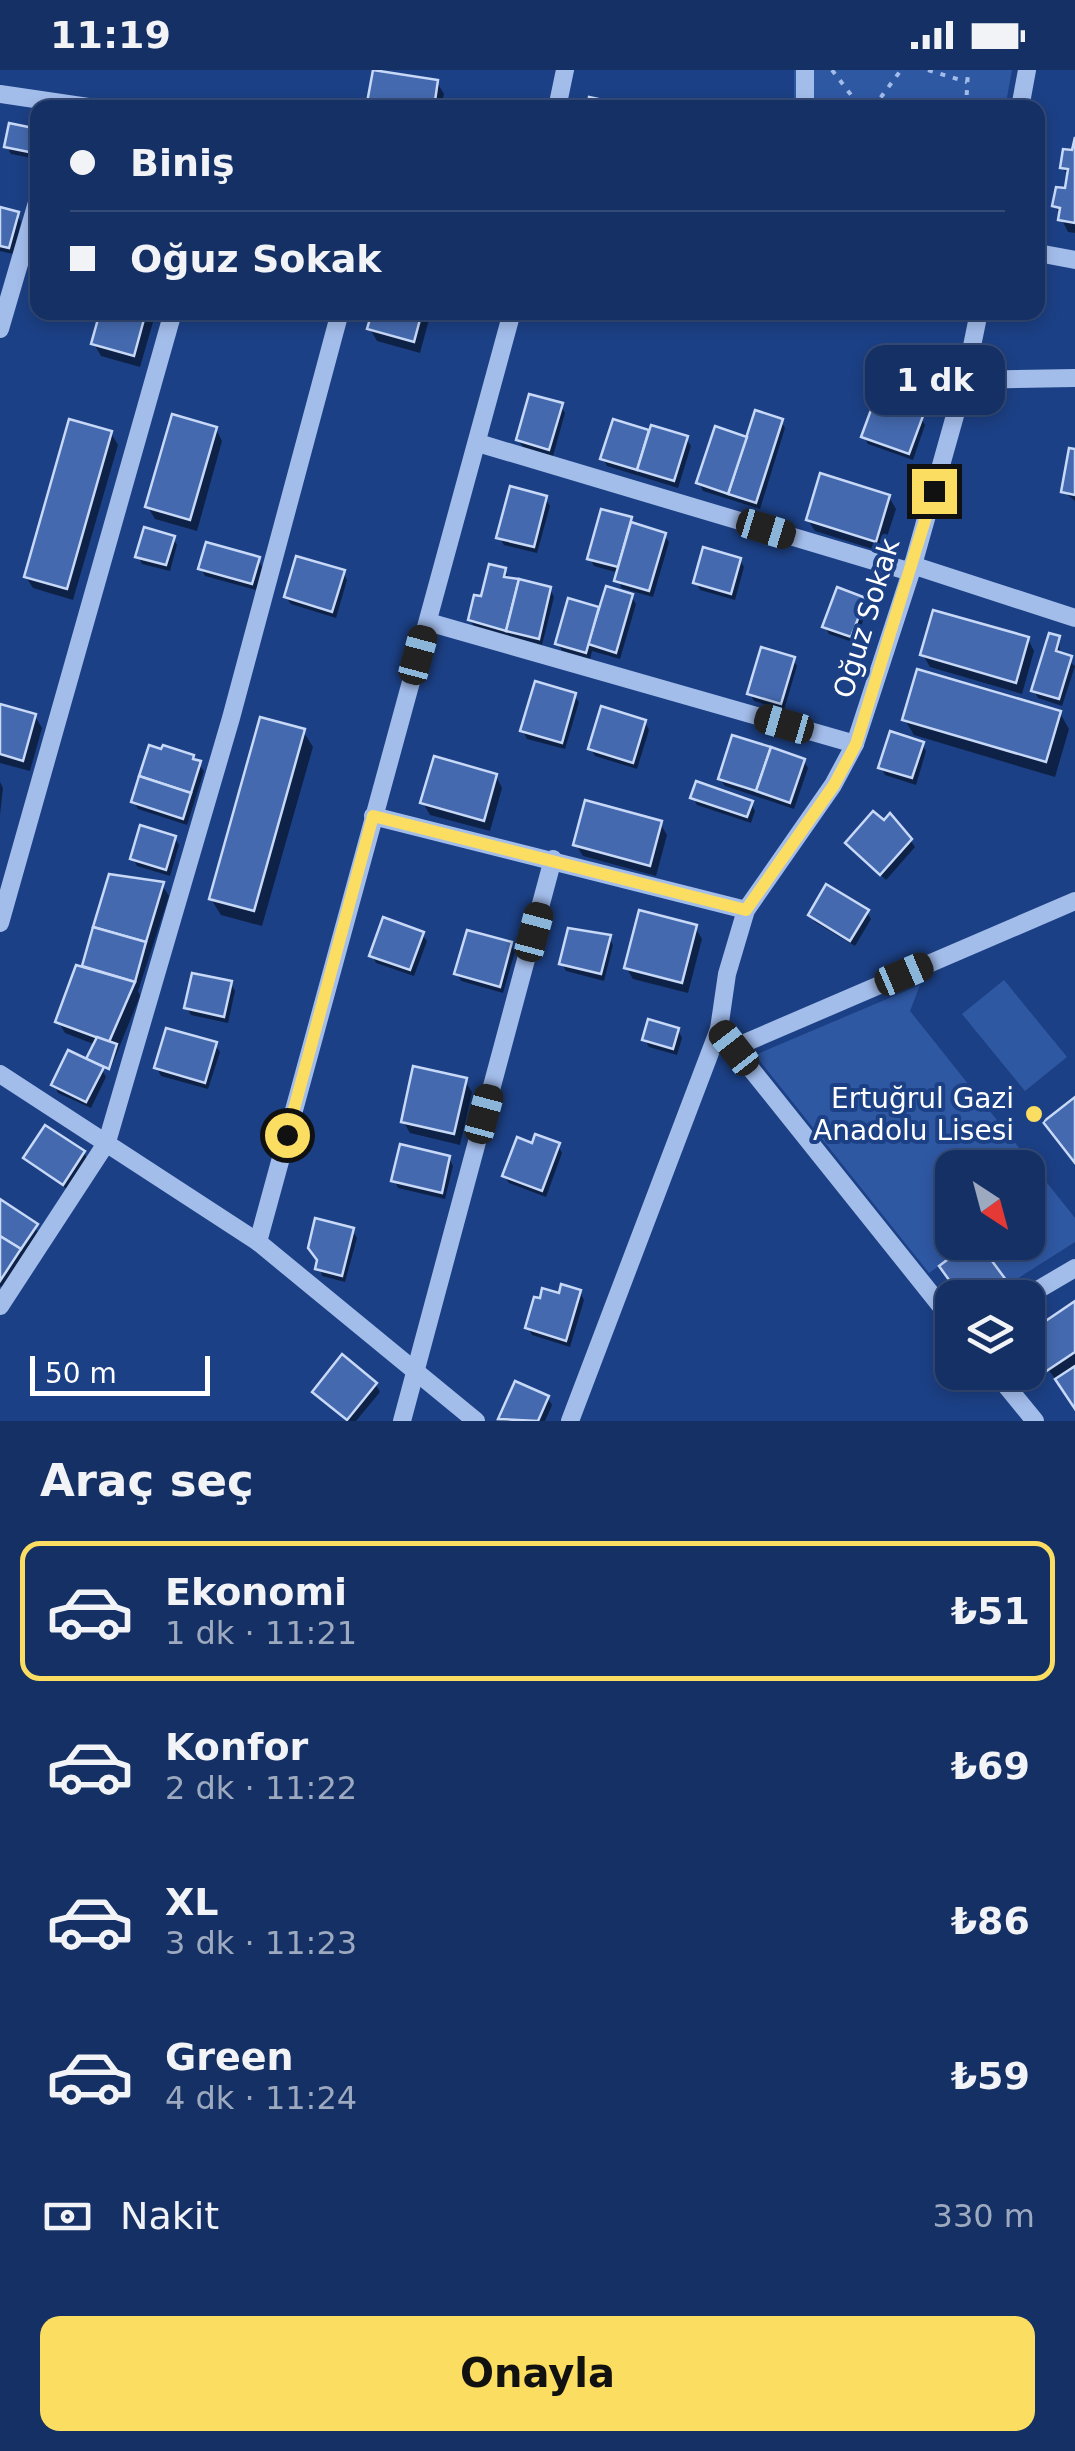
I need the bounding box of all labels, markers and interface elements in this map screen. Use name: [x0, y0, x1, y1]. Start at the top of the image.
text: 11:19: [50, 13, 171, 57]
text: Biniş: [130, 141, 235, 185]
text: Oğuz Sokak: [130, 237, 382, 281]
callout: 1 dk: [864, 346, 1004, 416]
text: 1 dk: [896, 361, 974, 399]
route end: [912, 469, 957, 514]
car: [733, 506, 799, 552]
street label: Oğuz Sokak: [827, 534, 907, 702]
car: [396, 622, 440, 688]
car: [751, 701, 817, 747]
car: [512, 899, 556, 965]
car: [871, 948, 937, 1000]
car: [704, 1015, 764, 1081]
car: [462, 1081, 506, 1147]
place label: Ertuğrul Gazi Anadolu Lisesi: [813, 1082, 1014, 1147]
marker: Ertuğrul Gazi Anadolu Lisesi: [1023, 1103, 1045, 1125]
route start: [265, 1113, 310, 1158]
north arrow: [935, 1150, 1045, 1260]
map controls: [935, 1150, 1045, 1390]
button: layers: [935, 1280, 1045, 1390]
scale bar: [30, 1351, 210, 1396]
text: 50 m: [45, 1357, 117, 1390]
text: Araç seç: [40, 1454, 254, 1507]
icon: car: [45, 1566, 135, 1656]
text: Ekonomi: [165, 1570, 347, 1614]
text: ₺51: [951, 1589, 1030, 1633]
text: 1 dk · 11:21: [165, 1614, 357, 1652]
icon: car: [45, 1721, 135, 1811]
text: Konfor: [165, 1725, 308, 1769]
text: ₺69: [951, 1744, 1030, 1788]
text: 2 dk · 11:22: [165, 1769, 357, 1807]
icon: car: [45, 1876, 135, 1966]
text: XL: [165, 1880, 219, 1924]
text: ₺86: [951, 1899, 1030, 1943]
text: 3 dk · 11:23: [165, 1924, 357, 1962]
icon: car: [45, 2031, 135, 2121]
text: Green: [165, 2035, 294, 2079]
text: ₺59: [951, 2054, 1030, 2098]
text: 4 dk · 11:24: [165, 2079, 357, 2117]
icon: cash: [40, 2189, 95, 2244]
text: Nakit: [120, 2194, 219, 2238]
text: 330 m: [933, 2197, 1035, 2235]
button: Onayla: [40, 2316, 1035, 2431]

